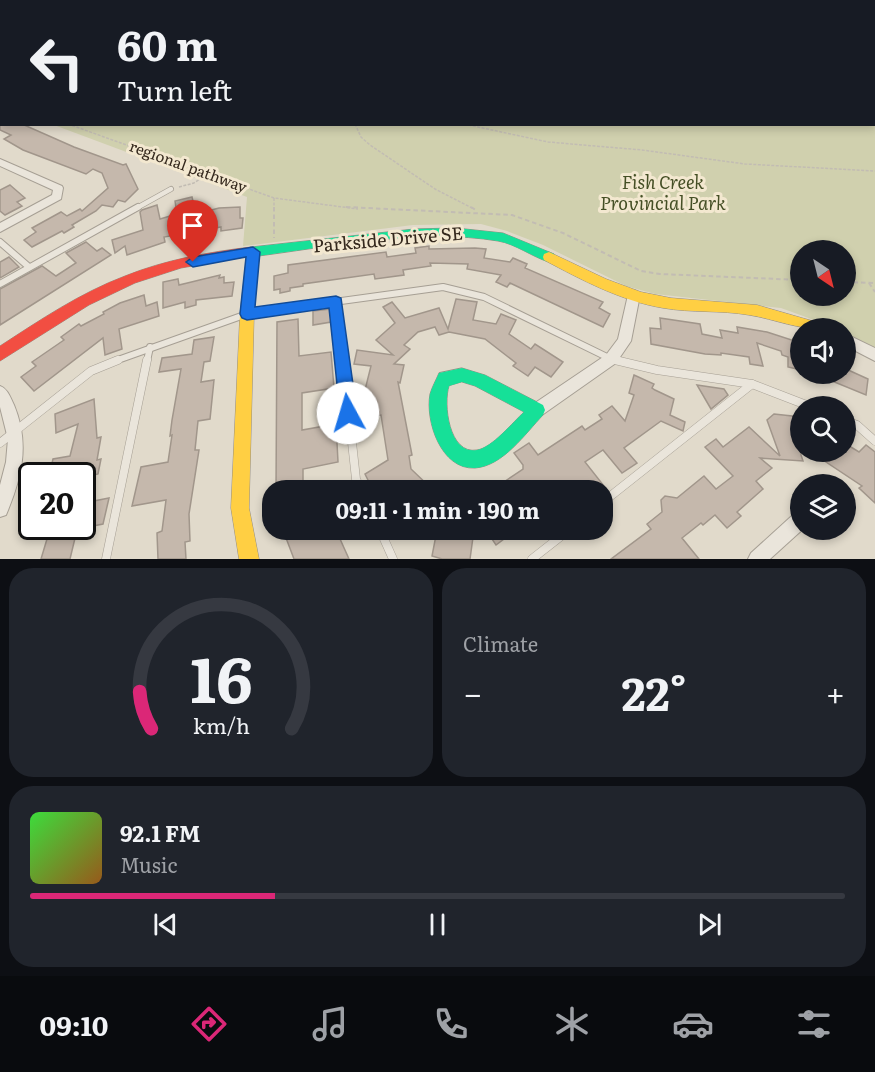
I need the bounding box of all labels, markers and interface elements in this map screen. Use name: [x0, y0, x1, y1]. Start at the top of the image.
text: 60 m: [117, 12, 218, 74]
icon: left: [18, 24, 96, 102]
text: Turn left: [117, 69, 232, 109]
street label: regional pathway: [126, 134, 251, 198]
park label: Fish Creek Provincial Park: [600, 168, 726, 216]
pin: [167, 200, 218, 262]
icon: arrive: [176, 209, 209, 242]
street label: Parkside Drive SE: [312, 218, 464, 259]
north arrow: [790, 240, 856, 306]
map controls: [790, 240, 856, 540]
button: sound: [790, 318, 856, 384]
position arrow: [316, 381, 380, 445]
button: search: [790, 396, 856, 462]
speed limit sign: 20: [18, 462, 96, 540]
button: layers: [790, 474, 856, 540]
text: 09:11 · 1 min · 190 m: [335, 493, 540, 526]
text: Climate: [463, 628, 538, 658]
text: 16: [190, 630, 252, 722]
text: 22°: [621, 658, 687, 725]
text: −: [463, 667, 482, 716]
text: +: [826, 667, 845, 716]
text: km/h: [192, 710, 250, 742]
text: 92.1 FM: [120, 816, 201, 849]
text: Music: [120, 849, 177, 879]
icon: previous: [149, 908, 182, 941]
icon: pause: [421, 908, 454, 941]
icon: next: [693, 908, 726, 941]
icon: directions: [188, 1003, 230, 1045]
icon: music: [309, 1003, 351, 1045]
icon: phone: [430, 1003, 472, 1045]
icon: climate: [551, 1003, 593, 1045]
icon: car: [672, 1003, 714, 1045]
icon: filters: [793, 1003, 835, 1045]
text: 09:10: [40, 1004, 108, 1044]

